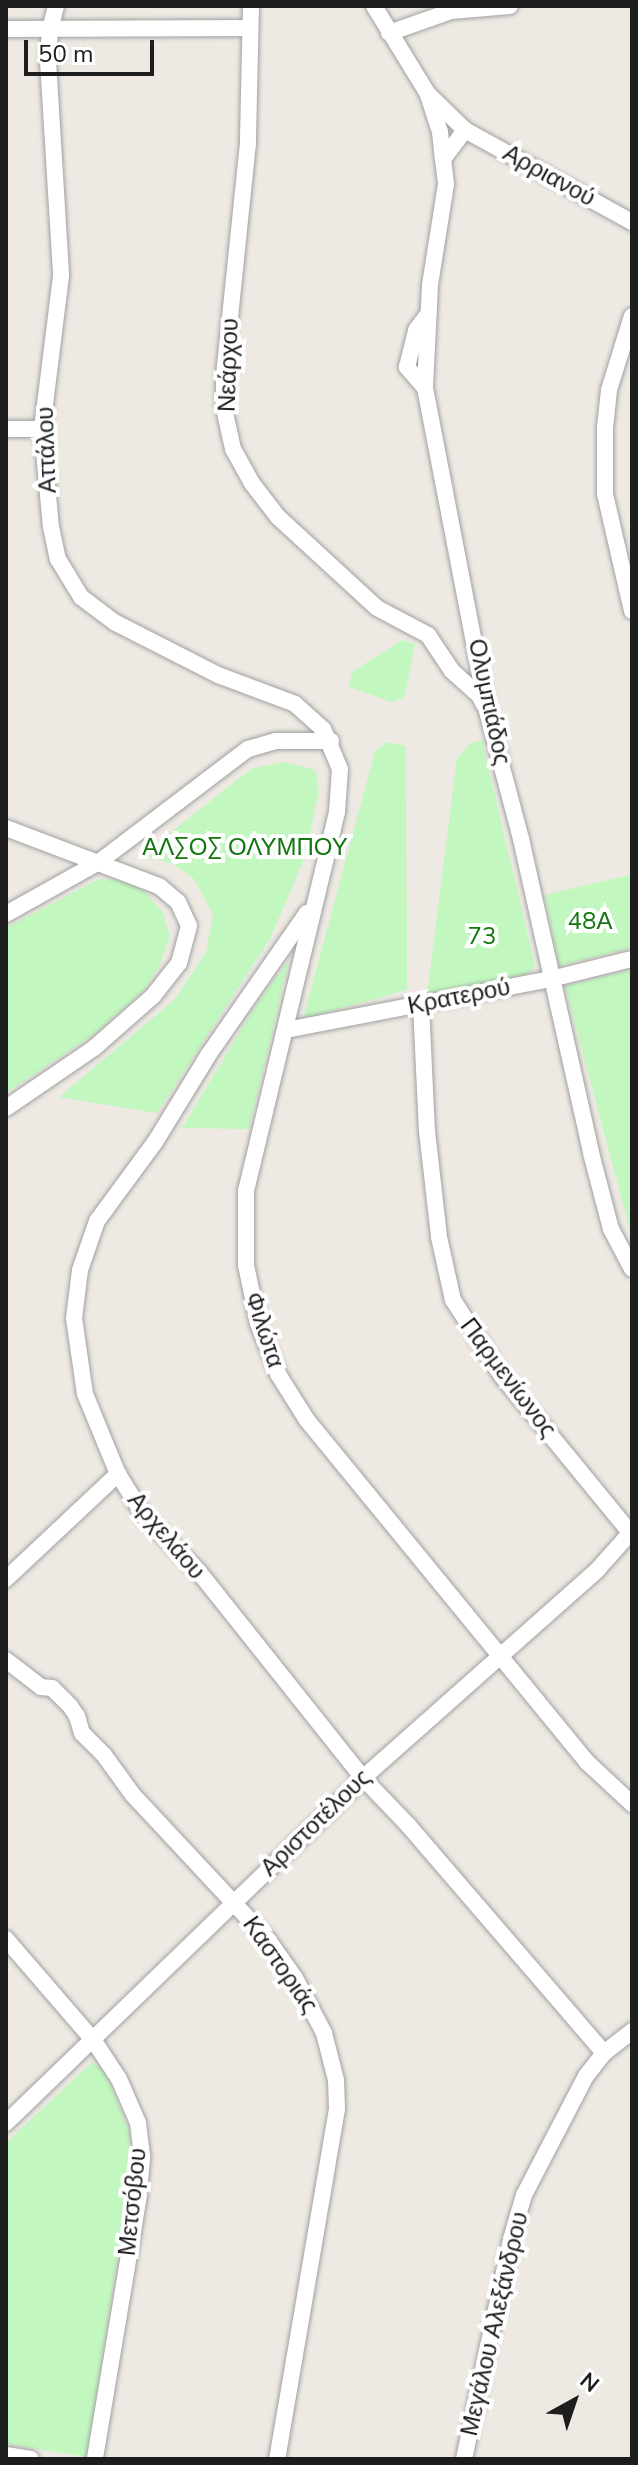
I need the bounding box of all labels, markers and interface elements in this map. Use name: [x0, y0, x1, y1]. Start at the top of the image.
scale bar: [28, 24, 158, 74]
text: 50 m: [38, 38, 94, 70]
street label: Αρριανού: [498, 139, 600, 213]
street label: Νεάρχου: [213, 318, 245, 412]
street label: Αττάλου: [31, 406, 63, 494]
street label: Ολυμπιάδος: [462, 636, 516, 768]
park label: ΑΛΣΟΣ ΟΛΥΜΠΟΥ: [142, 834, 348, 862]
park label: 48Α: [568, 908, 612, 936]
park label: 73: [468, 923, 496, 951]
street label: Κρατερού: [405, 973, 513, 1021]
street label: Φιλώτα: [238, 1289, 290, 1371]
street label: Παρμενίωνος: [454, 1313, 562, 1443]
street label: Αρχελάου: [121, 1487, 211, 1585]
street label: Αριστοτέλους: [255, 1763, 377, 1883]
street label: Καστοριάς: [236, 1911, 324, 2019]
street label: Μετσόβου: [113, 2147, 153, 2257]
street label: Μεγάλου Αλεξάνδρου: [455, 2209, 535, 2439]
north arrow: [534, 2361, 614, 2441]
text: N: [573, 2366, 605, 2399]

